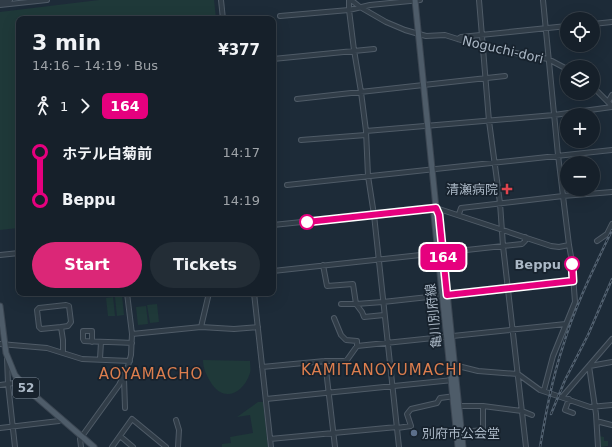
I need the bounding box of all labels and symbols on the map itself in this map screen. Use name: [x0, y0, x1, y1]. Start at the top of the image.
street label: Noguchi-dori: [461, 33, 545, 66]
place label: 清瀬病院: [446, 182, 498, 197]
marker: 清瀬病院: [501, 183, 513, 195]
unlabelled marker: [299, 214, 315, 230]
line badge: 164: [420, 244, 466, 270]
marker: Beppu: [564, 256, 580, 272]
place label: Beppu: [514, 257, 561, 272]
street label: 亀川別府線: [423, 283, 444, 349]
district label: KAMITANOYUMACHI: [301, 361, 463, 379]
district label: AOYAMACHO: [99, 365, 203, 383]
road number: 52: [13, 378, 39, 398]
place label: 別府市公会堂: [422, 426, 500, 441]
marker: 別府市公会堂: [409, 428, 419, 438]

